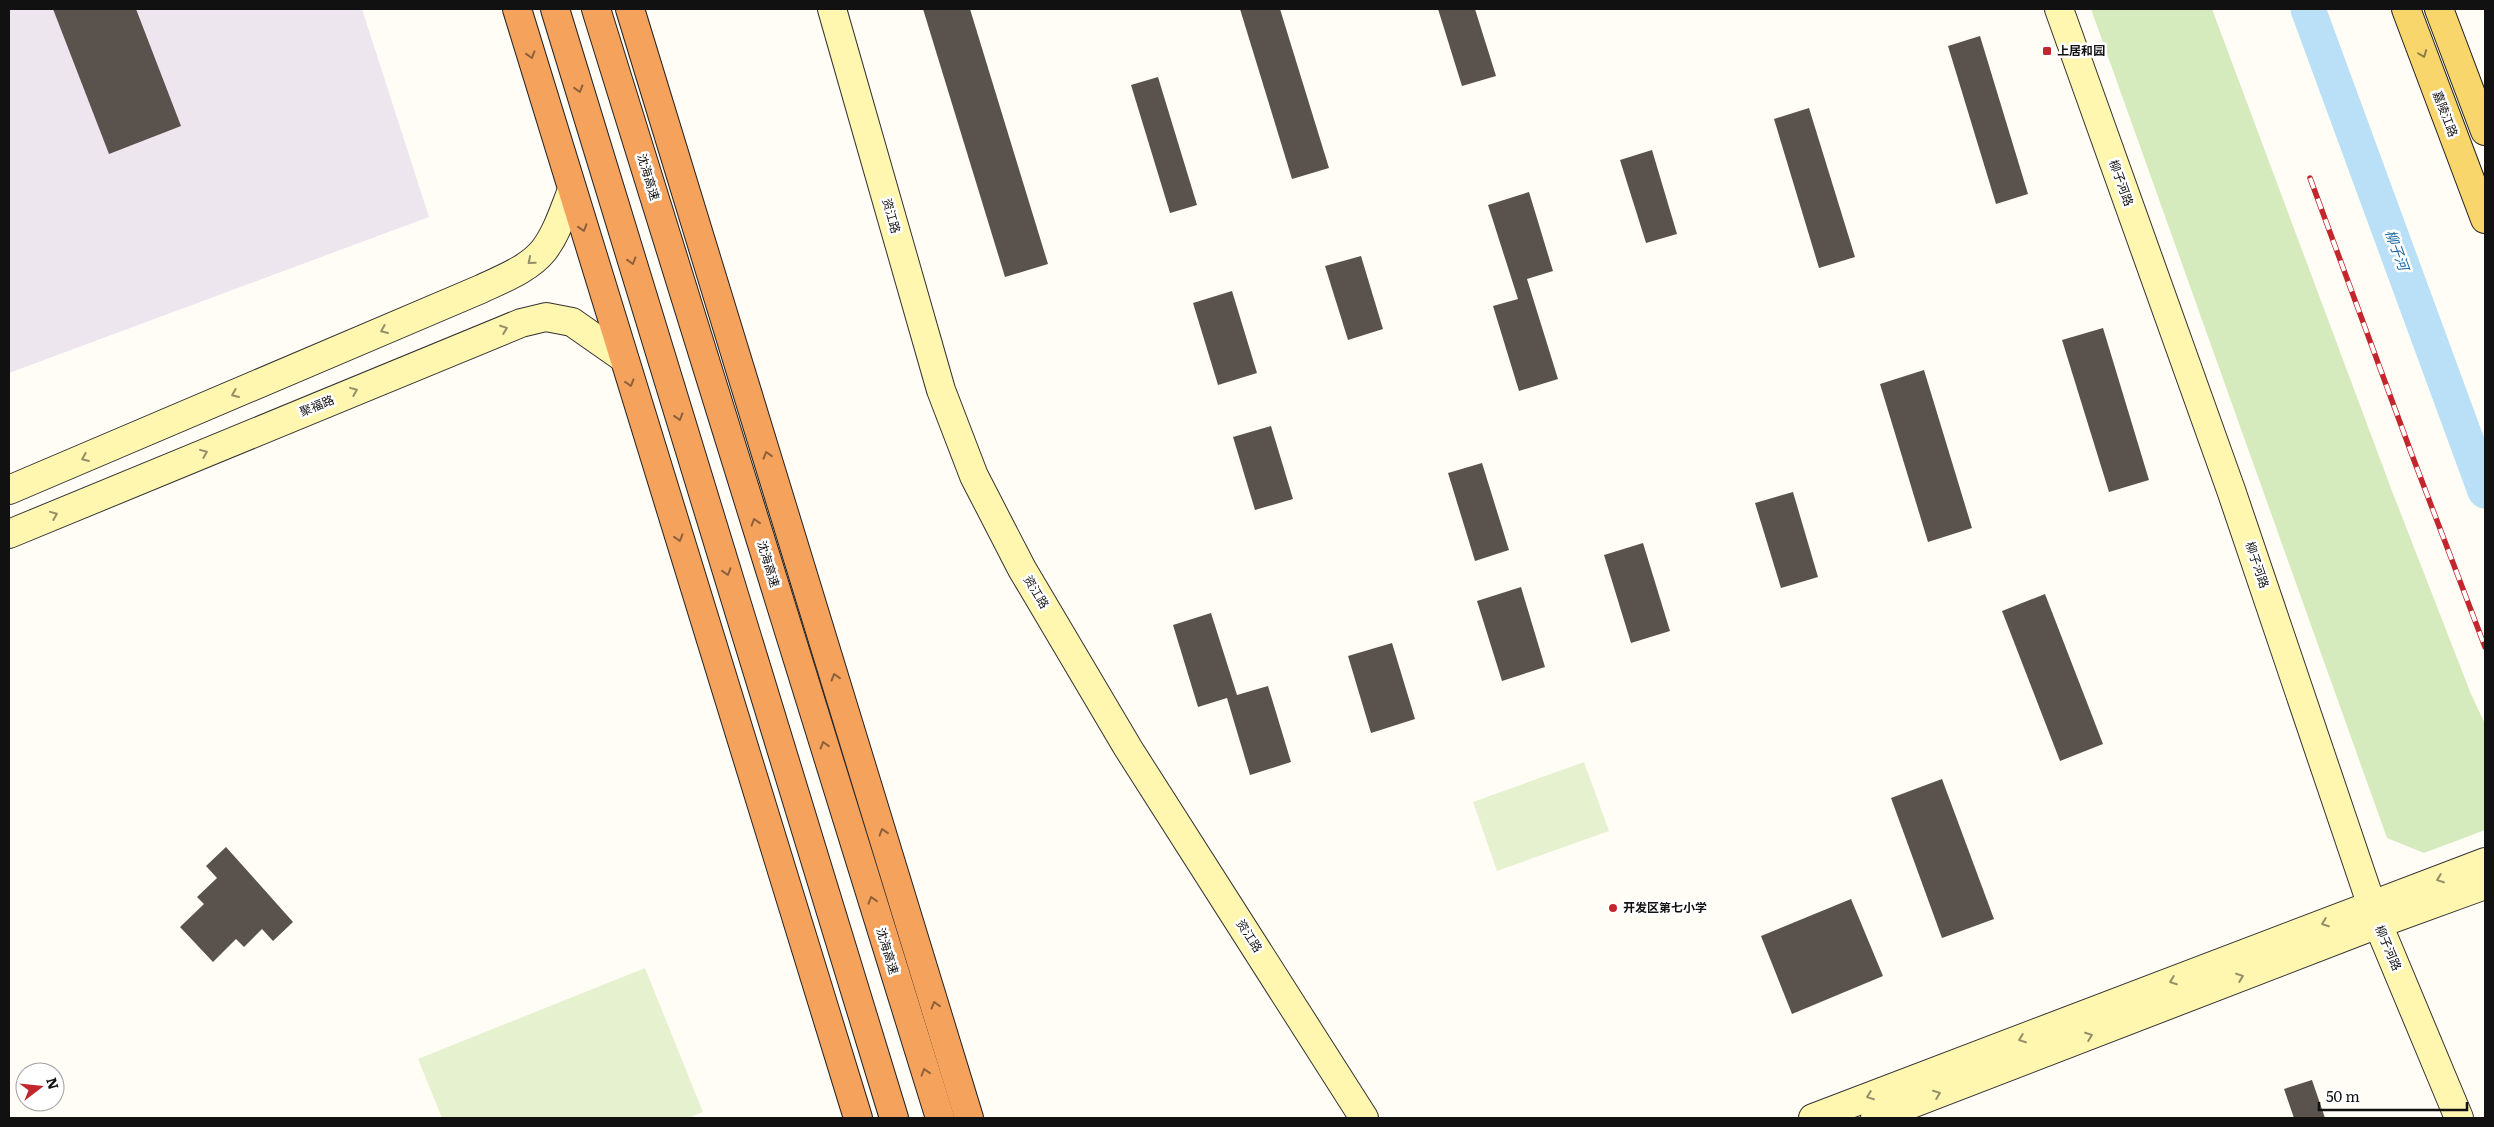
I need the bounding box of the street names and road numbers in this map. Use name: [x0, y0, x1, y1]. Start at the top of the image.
street label: 嘉陵江路: [2429, 88, 2463, 139]
street label: 沈海高速: [633, 151, 665, 202]
street label: 柳子河路: [2105, 157, 2139, 208]
street label: 资江路: [878, 196, 906, 236]
street label: 聚福路: [297, 390, 337, 420]
street label: 沈海高速: [753, 538, 785, 589]
street label: 柳子河路: [2242, 539, 2274, 590]
street label: 资江路: [1020, 571, 1054, 612]
street label: 资江路: [1232, 915, 1267, 955]
street label: 柳子河路: [2371, 922, 2407, 973]
street label: 沈海高速: [872, 925, 904, 976]

